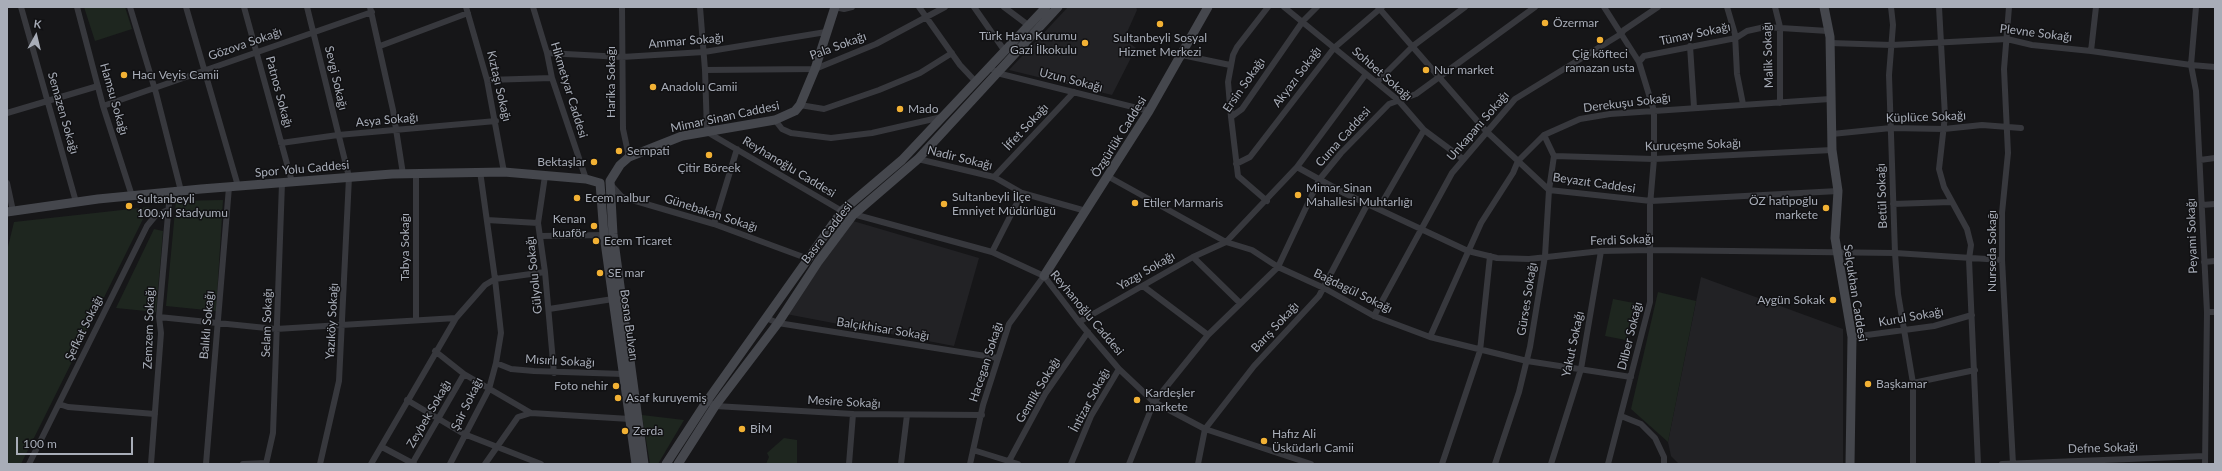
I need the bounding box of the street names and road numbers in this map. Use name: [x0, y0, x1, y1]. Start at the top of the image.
street label: Tümay Sokağı: [1658, 19, 1732, 49]
street label: Plevne Sokağı: [1999, 21, 2073, 45]
street label: Malik Sokağı: [1760, 22, 1776, 88]
street label: Gözova Sokağı: [206, 25, 284, 63]
street label: Pala Sokağı: [808, 29, 868, 63]
street label: Ammar Sokağı: [648, 31, 724, 51]
street label: Hikmetyar Caddesi: [548, 40, 590, 140]
street label: Akyazı Sokağı: [1270, 44, 1324, 110]
street label: Sohbet Sokağı: [1349, 44, 1415, 104]
street label: Sevgi Sokağı: [322, 45, 350, 111]
street label: Harika Sokağı: [604, 46, 618, 118]
street label: Kıztaşı Sokağı: [484, 49, 514, 123]
street label: Patnos Sokağı: [263, 55, 295, 129]
street label: Ersin Sokağı: [1220, 55, 1268, 115]
street label: Hamsu Sokağı: [97, 61, 131, 137]
street label: Uzun Sokağı: [1038, 65, 1104, 95]
street label: Semazen Sokağı: [44, 70, 82, 156]
street label: Unkapanı Sokağı: [1444, 88, 1512, 164]
street label: Derekuşu Sokağı: [1582, 90, 1672, 116]
street label: Özgürlük Caddesi: [1088, 94, 1150, 180]
street label: Mimar Sinan Caddesi: [669, 98, 781, 136]
street label: İffet Sokağı: [1001, 100, 1051, 154]
street label: Cuma Caddesi: [1312, 104, 1374, 170]
street label: Küplüce Sokağı: [1886, 108, 1966, 126]
street label: Asya Sokağı: [355, 110, 419, 130]
street label: Reyhanoğlu Caddesi: [740, 133, 838, 201]
street label: Kuruçeşme Sokağı: [1645, 136, 1741, 154]
street label: Nadir Sokağı: [926, 143, 994, 173]
street label: Spor Yolu Caddesi: [254, 158, 350, 180]
street label: Betül Sokağı: [1874, 163, 1890, 229]
street label: Beyazıt Caddesi: [1552, 170, 1636, 196]
street label: Günebakan Sokağı: [662, 191, 760, 235]
street label: Peyami Sokağı: [2183, 198, 2201, 274]
street label: Basra Caddesi: [799, 199, 855, 267]
street label: Nurseda Sokağı: [1985, 210, 1999, 292]
street label: Tabya Sokağı: [398, 213, 412, 281]
street label: Ferdi Sokağı: [1590, 232, 1654, 248]
street label: Gülyolu Sokağı: [523, 235, 545, 315]
street label: Selçukhan Caddesi: [1840, 243, 1870, 343]
street label: Yazgı Sokağı: [1115, 249, 1177, 293]
street label: Gürses Sokağı: [1514, 261, 1540, 337]
street label: Bağdagül Sokağı: [1311, 266, 1395, 316]
street label: Reyhanoğlu Caddesi: [1047, 268, 1127, 358]
street label: Yazıköy Sokağı: [323, 282, 341, 360]
street label: Zemzem Sokağı: [140, 287, 158, 369]
street label: Selam Sokağı: [259, 288, 275, 358]
street label: Bosna Bulvarı: [617, 288, 641, 362]
street label: Balıklı Sokağı: [197, 290, 217, 360]
street label: Şefkat Sokağı: [62, 293, 106, 363]
street label: Barış Sokağı: [1248, 299, 1302, 355]
street label: Dilber Sokağı: [1615, 300, 1645, 372]
street label: Kurul Sokağı: [1877, 304, 1945, 330]
street label: Yakut Sokağı: [1559, 310, 1587, 378]
street label: Balçıkhisar Sokağı: [836, 315, 930, 343]
street label: Hacegan Sokağı: [966, 320, 1006, 404]
street label: Mısırlı Sokağı: [525, 352, 595, 370]
street label: Gemlik Sokağı: [1013, 354, 1063, 426]
street label: İntizar Sokağı: [1067, 365, 1113, 435]
street label: Şair Sokağı: [448, 375, 486, 433]
street label: Zeybek Sokağı: [404, 377, 454, 451]
street label: Mesire Sokağı: [807, 393, 881, 411]
street label: Defne Sokağı: [2068, 440, 2138, 456]

